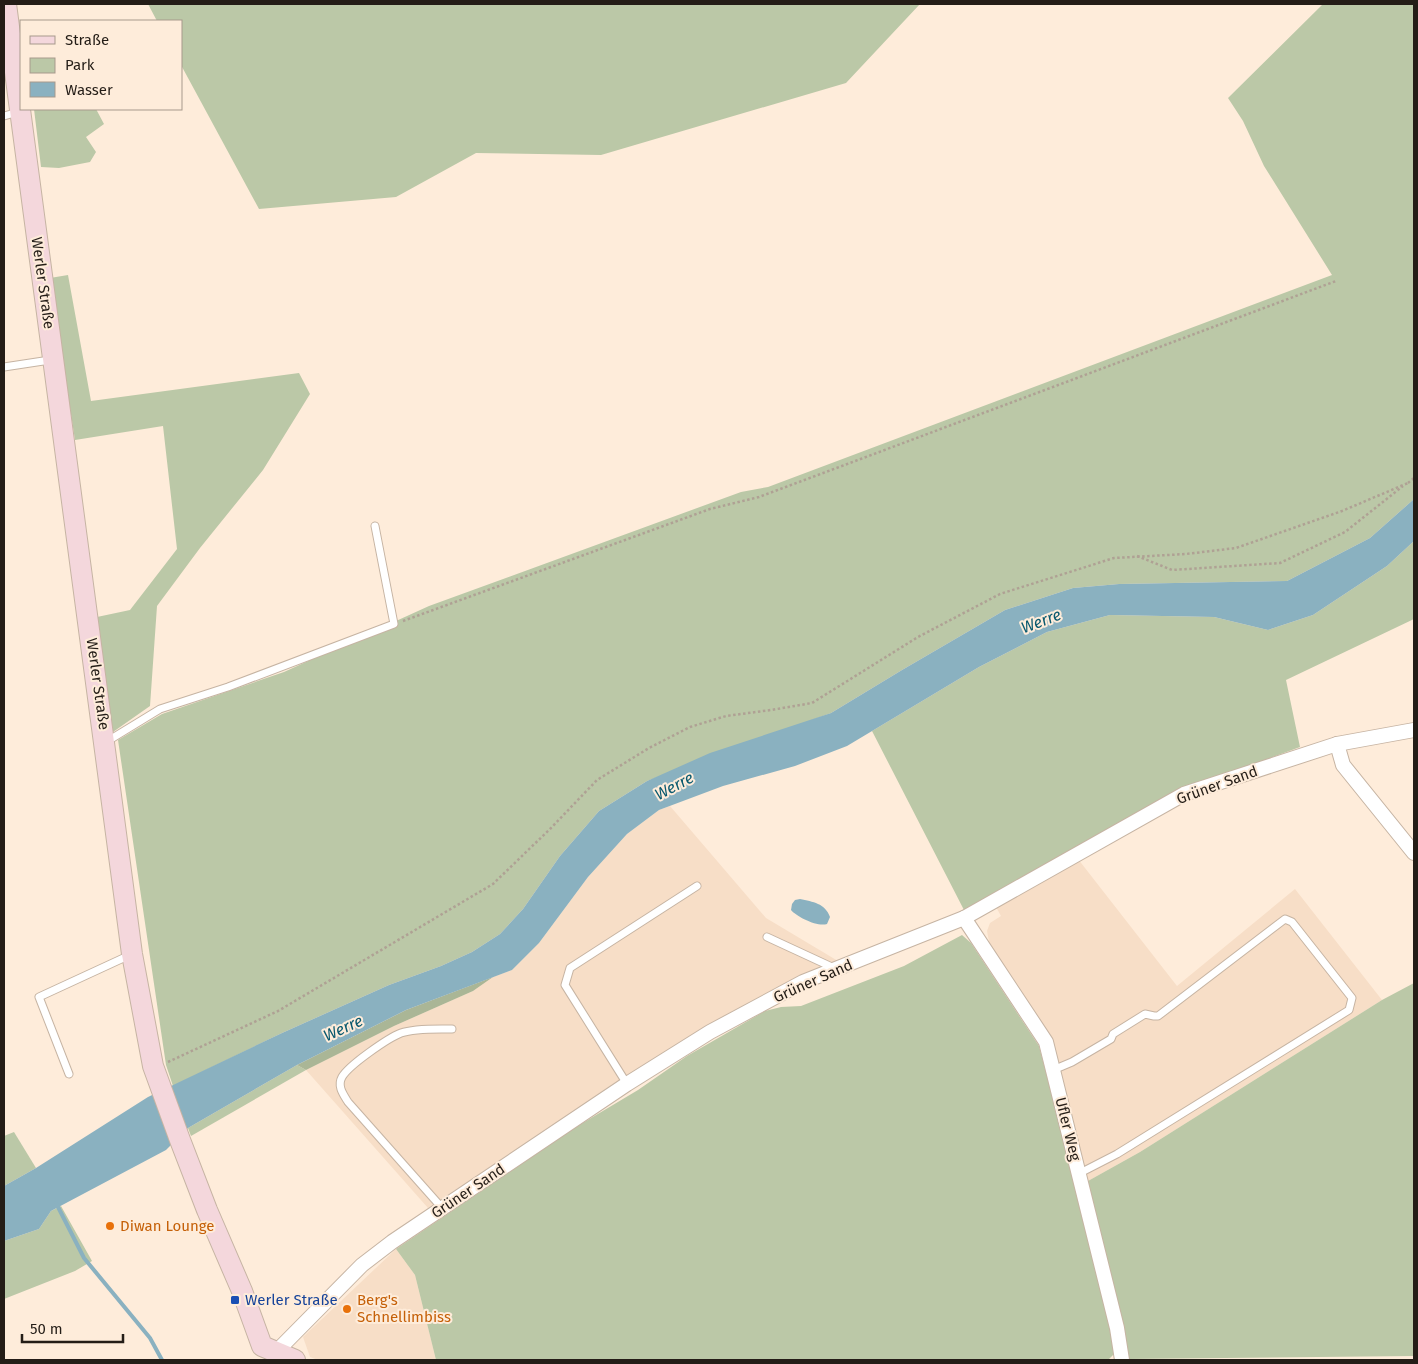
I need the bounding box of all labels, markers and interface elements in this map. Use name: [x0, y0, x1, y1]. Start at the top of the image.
legend: [20, 20, 182, 110]
text: Straße: [65, 31, 109, 49]
text: Park: [65, 56, 95, 74]
text: Wasser: [65, 81, 113, 99]
street label: Werler Straße: [28, 236, 58, 330]
water label: Werre: [1018, 605, 1064, 637]
street label: Werler Straße: [83, 637, 113, 731]
street label: Grüner Sand: [1174, 762, 1260, 808]
water label: Werre: [651, 768, 697, 804]
street label: Grüner Sand: [771, 956, 855, 1006]
water label: Werre: [320, 1011, 366, 1045]
street label: Ufler Weg: [1051, 1095, 1085, 1163]
street label: Grüner Sand: [428, 1160, 508, 1222]
place label: Diwan Lounge: [120, 1217, 215, 1235]
marker: Diwan Lounge: [104, 1220, 116, 1232]
place label: Werler Straße: [245, 1291, 338, 1309]
place label: Berg's Schnellimbiss: [357, 1291, 451, 1326]
marker: Werler Straße: [229, 1294, 241, 1306]
marker: Berg's Schnellimbiss: [341, 1303, 353, 1315]
scale bar: [22, 1312, 124, 1344]
text: 50 m: [30, 1320, 63, 1338]

